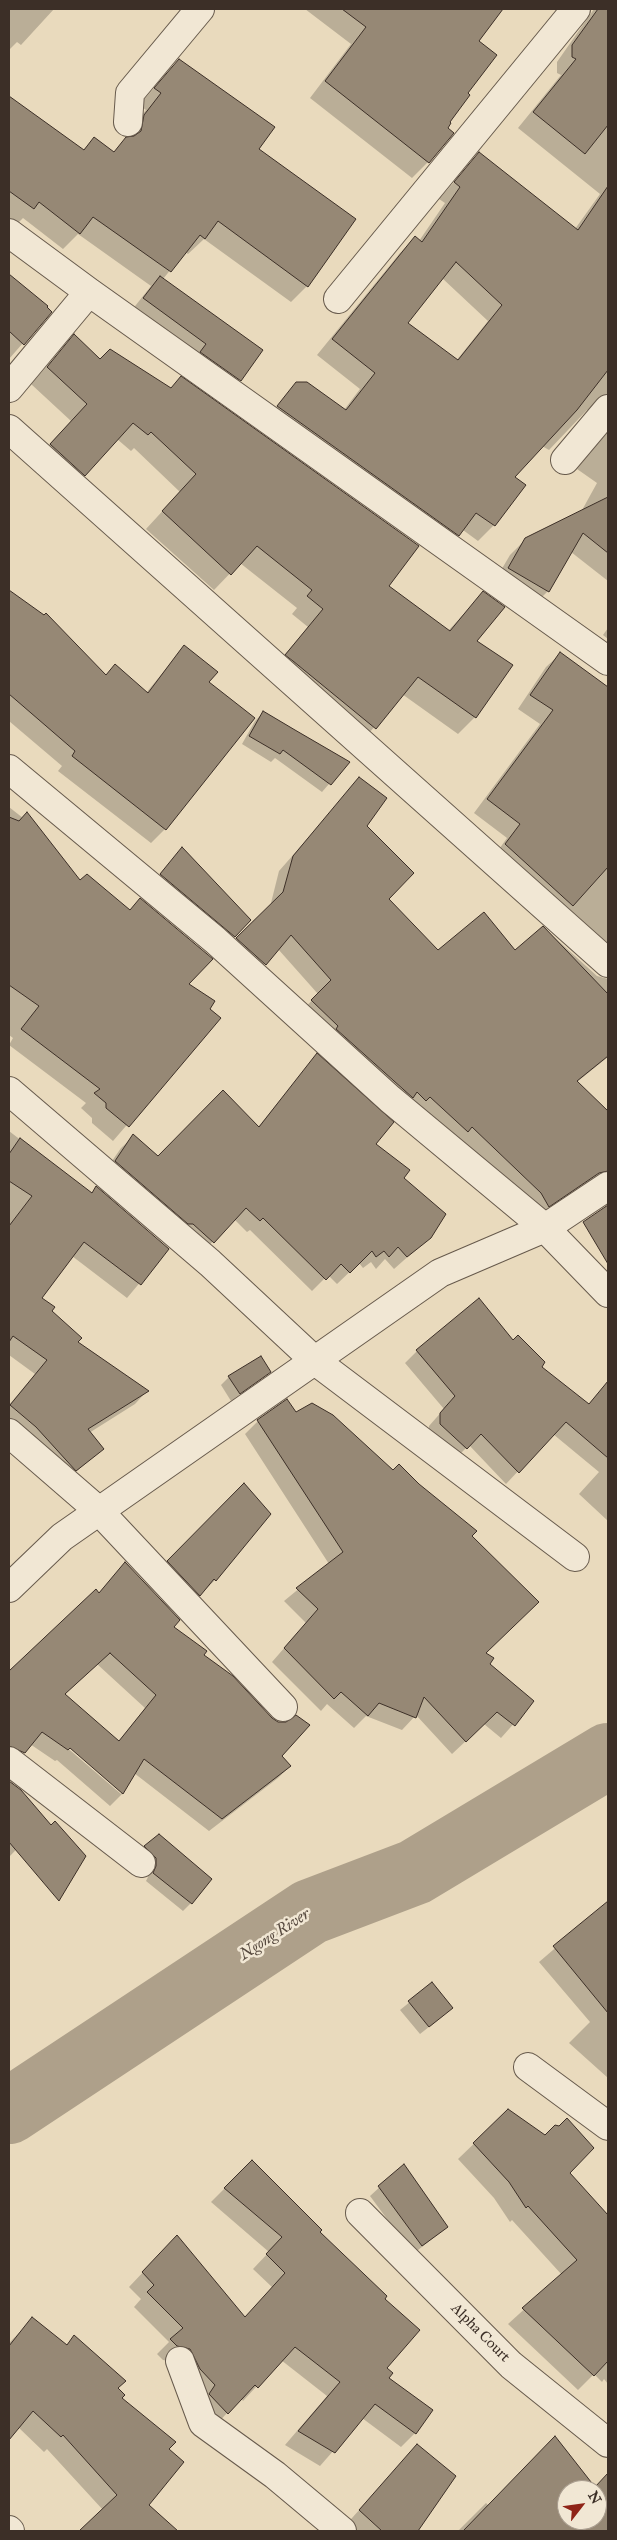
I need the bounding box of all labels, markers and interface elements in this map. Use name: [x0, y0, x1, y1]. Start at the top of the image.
water label: Ngong River: [236, 1905, 314, 1965]
street label: Alpha Court: [447, 2300, 513, 2366]
north arrow: [557, 2480, 607, 2530]
text: N: [584, 2488, 605, 2507]

